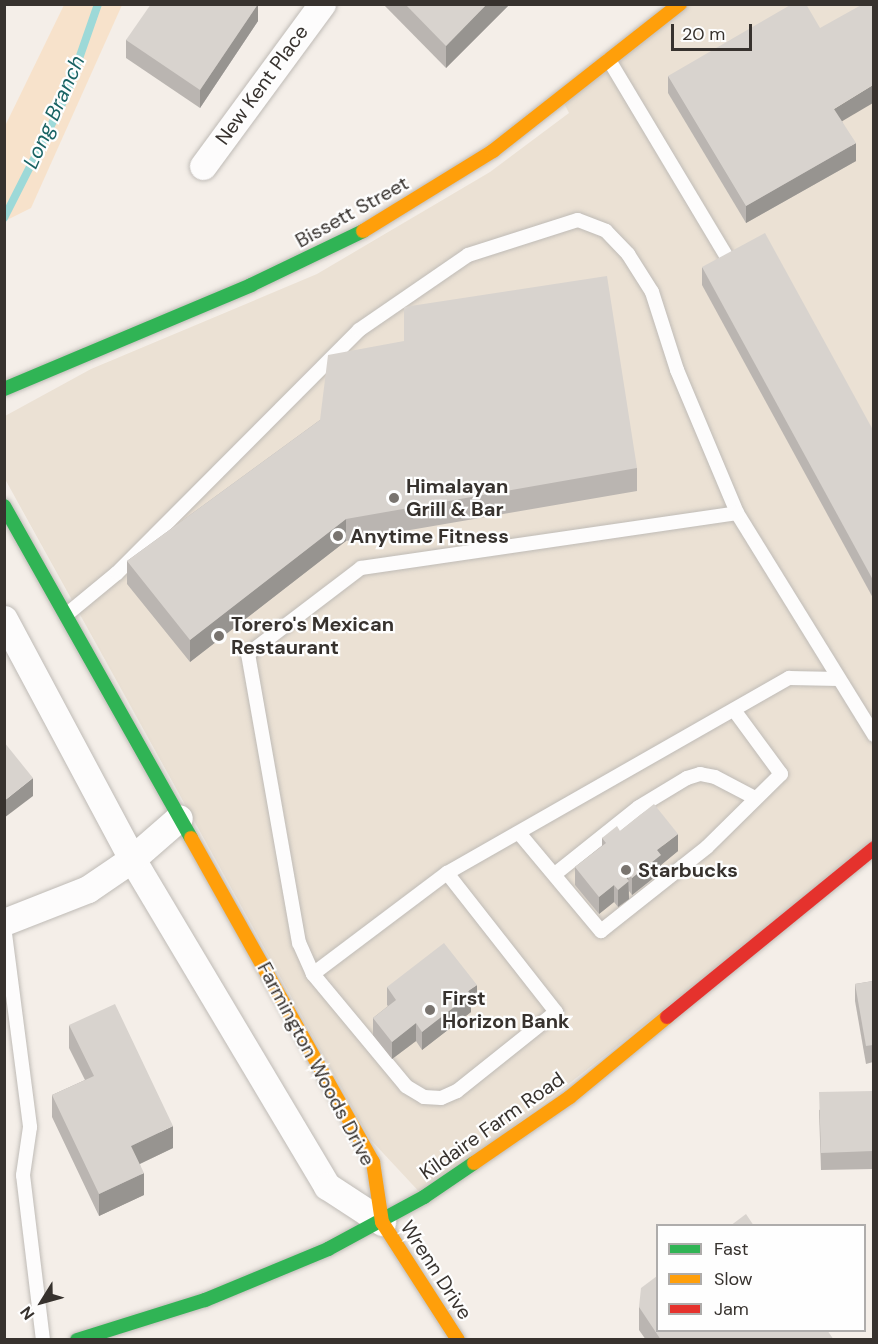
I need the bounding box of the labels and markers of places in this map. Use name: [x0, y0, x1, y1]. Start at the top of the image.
place label: Himalayan Grill & Bar: [406, 474, 508, 521]
marker: Himalayan Grill & Bar: [387, 491, 401, 505]
place label: Anytime Fitness: [350, 524, 509, 548]
marker: Anytime Fitness: [331, 529, 345, 543]
place label: Torero's Mexican Restaurant: [231, 612, 394, 659]
marker: Torero's Mexican Restaurant: [212, 629, 226, 643]
place label: Starbucks: [638, 858, 738, 882]
marker: Starbucks: [619, 863, 633, 877]
place label: First Horizon Bank: [442, 987, 570, 1034]
marker: First Horizon Bank: [423, 1003, 437, 1017]

